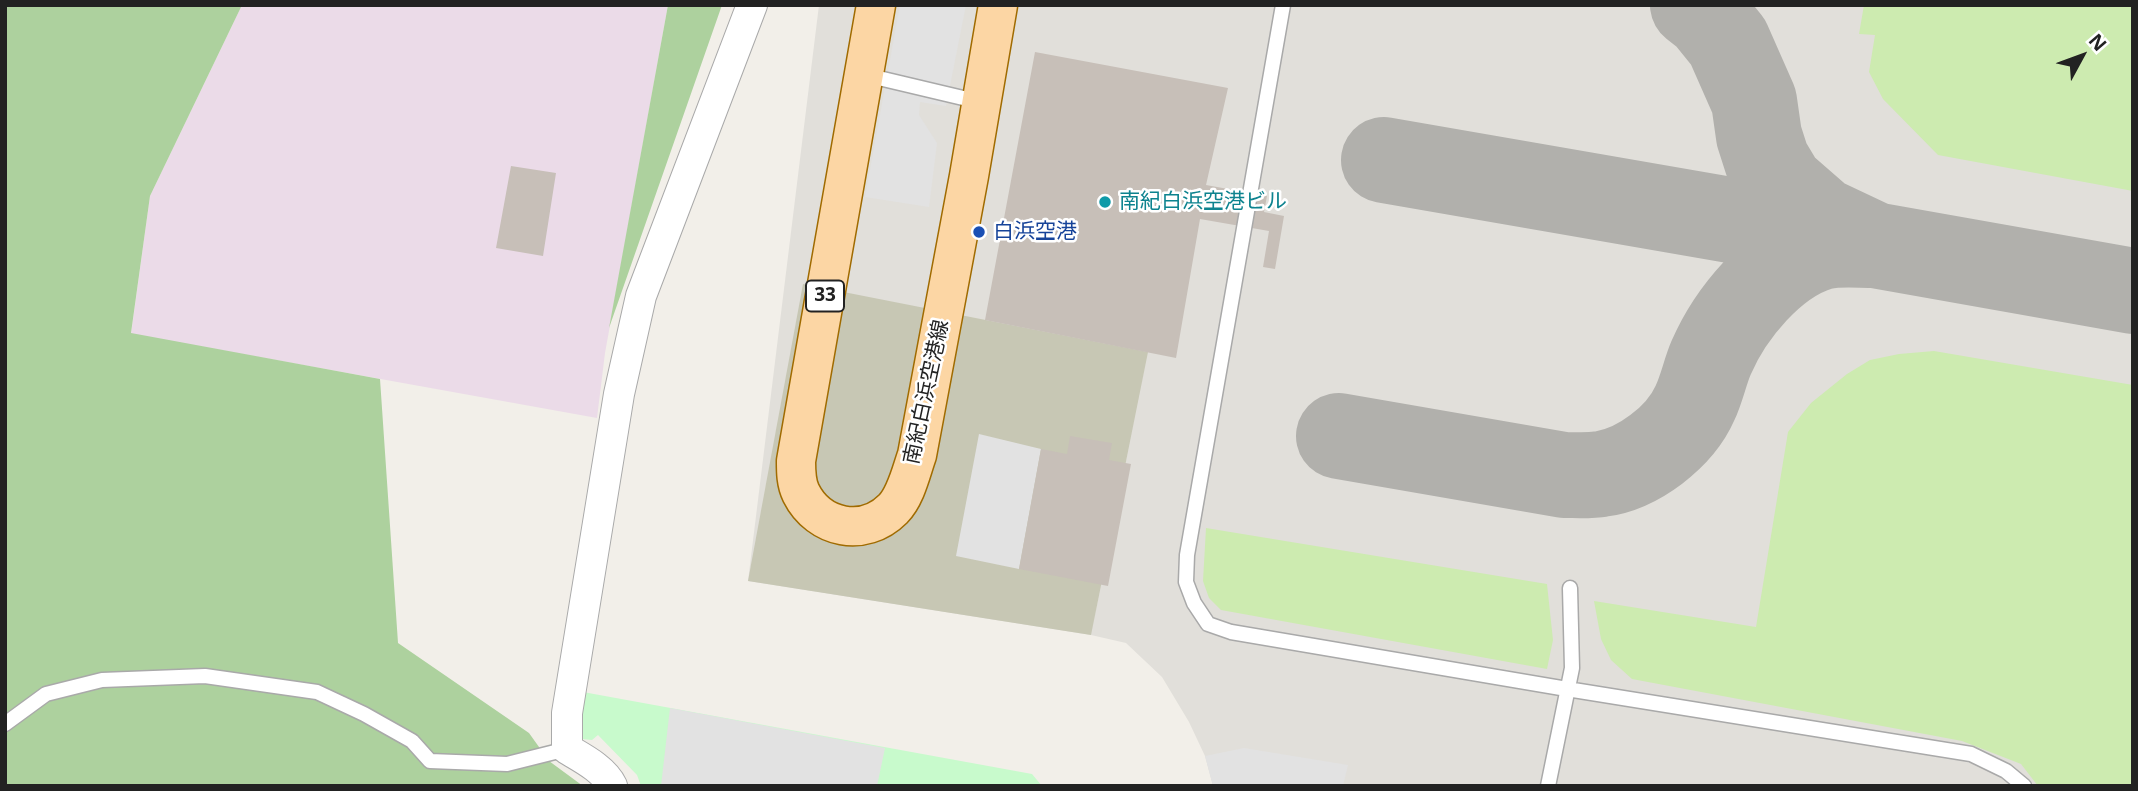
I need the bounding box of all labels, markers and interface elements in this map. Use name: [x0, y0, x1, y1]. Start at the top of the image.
north arrow: [2047, 21, 2117, 91]
text: N: [2083, 28, 2113, 57]
place label: 南紀白浜空港ビル: [1119, 189, 1287, 215]
marker: 南紀白浜空港ビル: [1097, 194, 1113, 210]
place label: 白浜空港: [993, 219, 1077, 245]
marker: 白浜空港: [971, 224, 987, 240]
road number: 33: [806, 280, 844, 312]
street label: 南紀白浜空港線: [899, 317, 955, 467]

